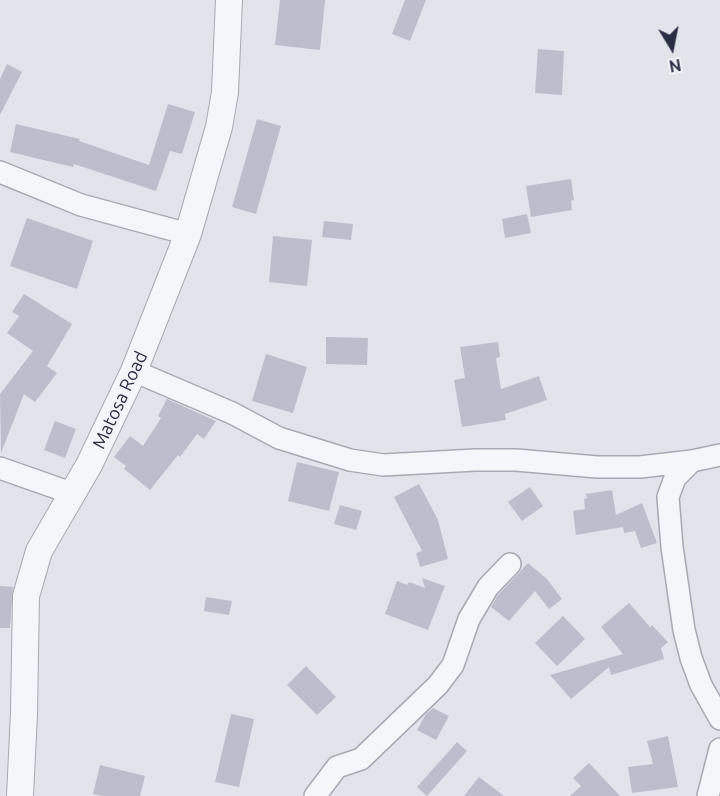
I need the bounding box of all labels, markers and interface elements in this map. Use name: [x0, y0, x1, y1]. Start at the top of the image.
north arrow: [642, 18, 702, 78]
text: N: [668, 56, 683, 76]
street label: Matosa Road: [88, 348, 152, 452]

